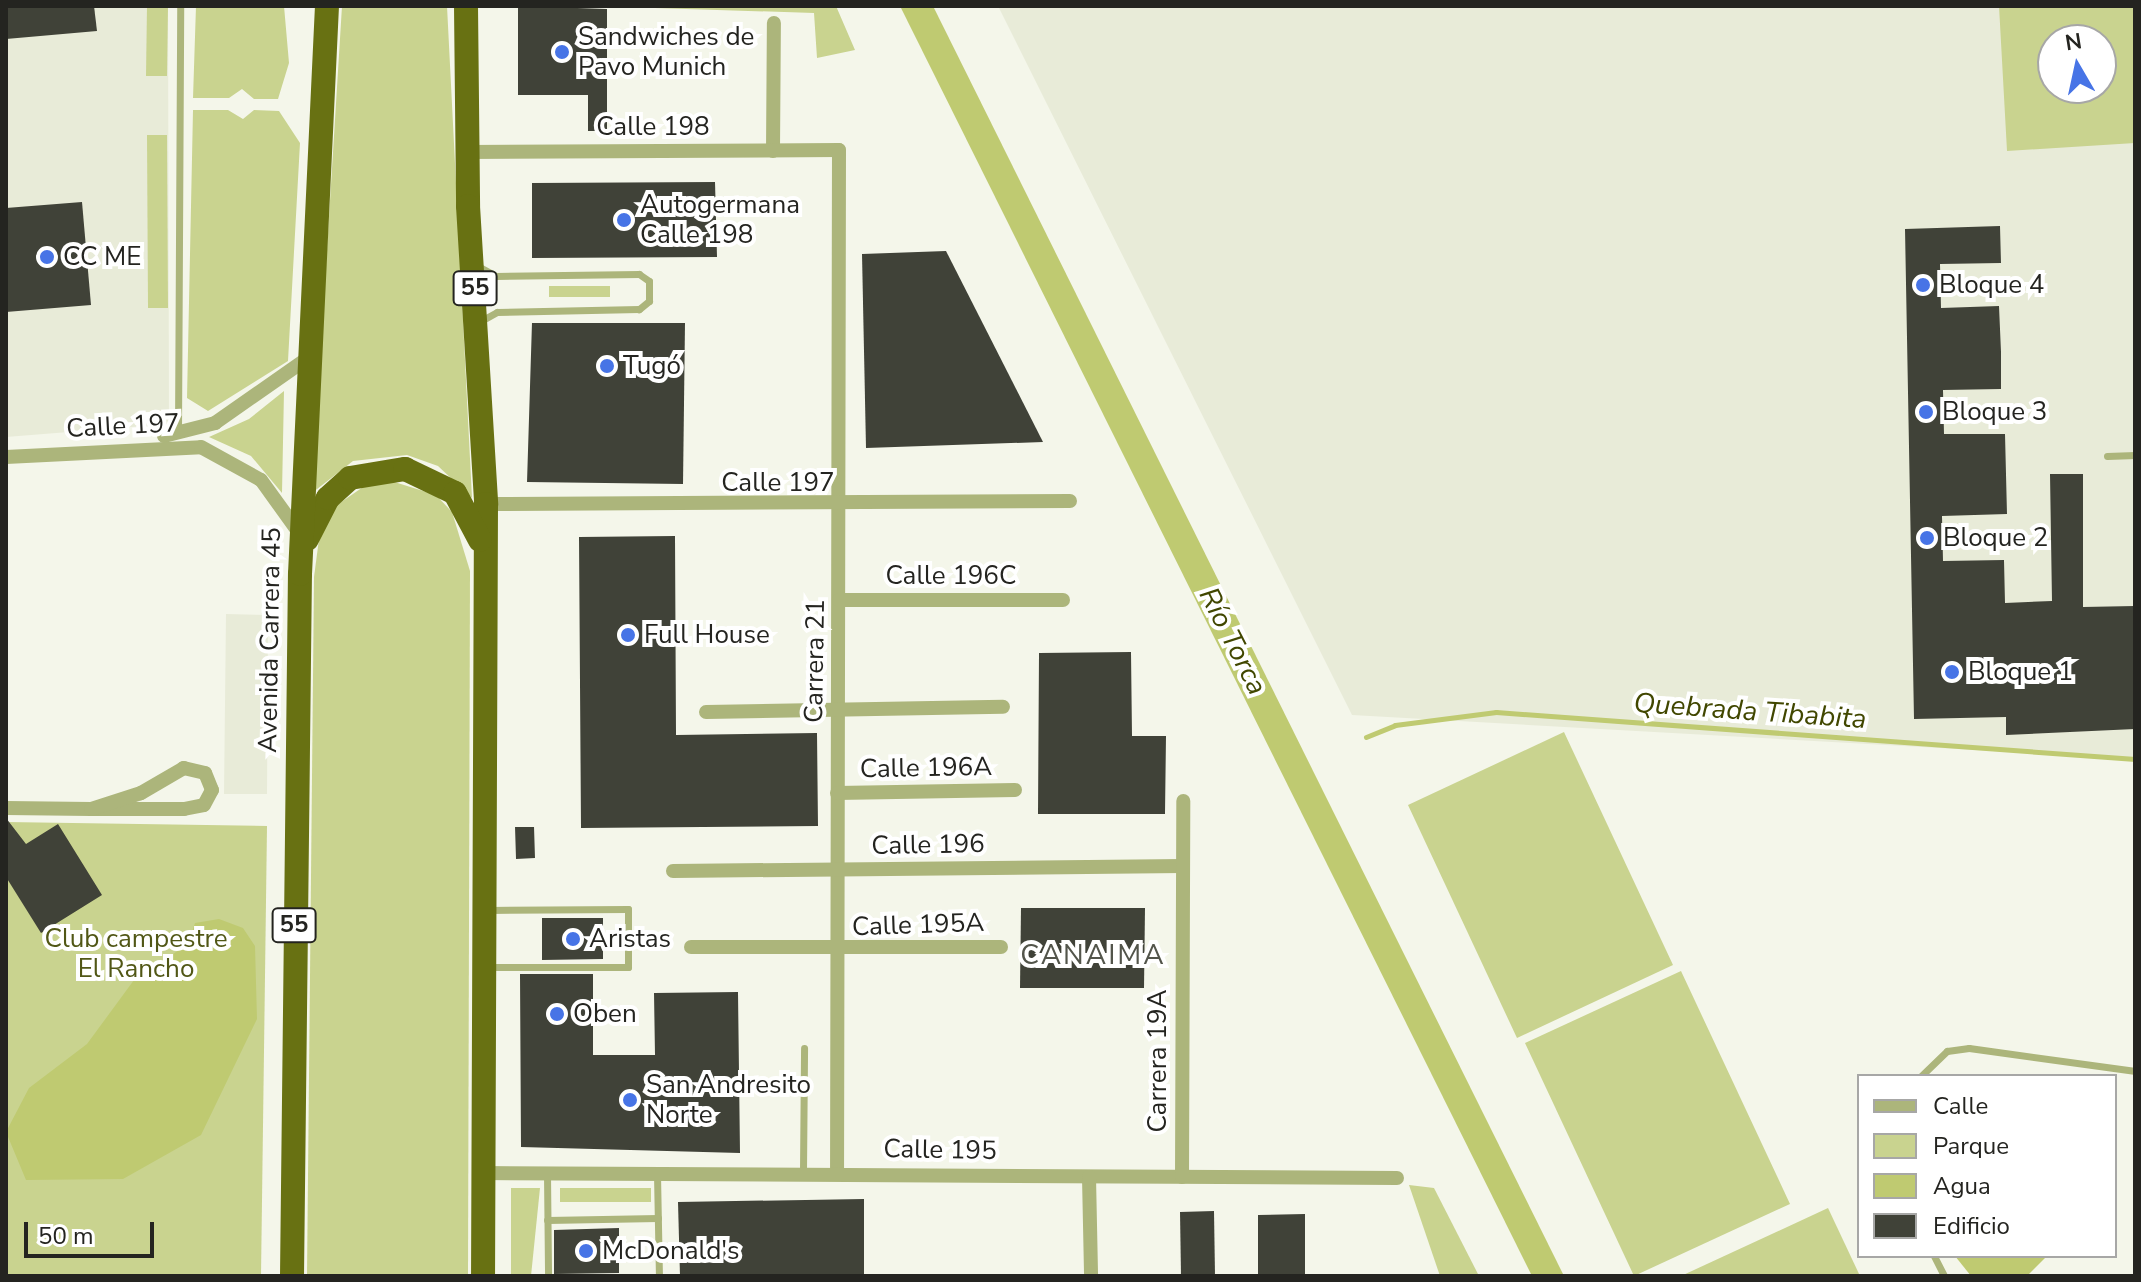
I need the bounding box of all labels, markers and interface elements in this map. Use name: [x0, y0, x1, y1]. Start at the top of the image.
place label: Sandwiches de Pavo Munich: [578, 21, 754, 82]
north arrow: [2037, 24, 2117, 104]
text: N: [2063, 26, 2084, 58]
marker: Sandwiches de Pavo Munich: [553, 43, 571, 61]
street label: Calle 198: [596, 111, 710, 143]
place label: Autogermana Calle 198: [640, 189, 800, 250]
marker: Autogermana Calle 198: [615, 211, 633, 229]
place label: CC ME: [63, 241, 142, 273]
marker: CC ME: [38, 248, 56, 266]
road number: 55: [451, 268, 499, 308]
place label: Bloque 4: [1939, 269, 2044, 301]
marker: Bloque 4: [1914, 276, 1932, 294]
place label: Tugó: [623, 350, 681, 382]
marker: Tugó: [598, 357, 616, 375]
place label: Bloque 3: [1942, 396, 2047, 428]
marker: Bloque 3: [1917, 403, 1935, 421]
street label: Calle 197: [66, 407, 180, 445]
street label: Calle 197: [721, 467, 835, 499]
place label: Bloque 2: [1943, 522, 2048, 554]
street label: Avenida Carrera 45: [252, 527, 288, 753]
marker: Bloque 2: [1918, 529, 1936, 547]
street label: Calle 196C: [886, 560, 1016, 592]
water label: Río Torca: [1192, 582, 1274, 700]
street label: Carrera 21: [798, 599, 832, 723]
place label: Full House: [644, 619, 770, 651]
marker: Full House: [619, 626, 637, 644]
place label: Bloque 1: [1968, 656, 2073, 688]
marker: Bloque 1: [1943, 663, 1961, 681]
water label: Quebrada Tibabita: [1632, 686, 1868, 736]
street label: Calle 196A: [860, 751, 992, 785]
street label: Calle 196: [871, 828, 985, 862]
road number: 55: [270, 905, 318, 945]
street label: Calle 195A: [851, 907, 985, 943]
park label: Club campestre El Rancho: [44, 923, 228, 984]
place label: Aristas: [589, 923, 671, 955]
marker: Aristas: [564, 930, 582, 948]
district label: CANAIMA: [1020, 938, 1166, 972]
street label: Carrera 19A: [1142, 990, 1174, 1132]
place label: Oben: [573, 998, 637, 1030]
marker: Oben: [548, 1005, 566, 1023]
place label: San Andresito Norte: [646, 1069, 811, 1130]
legend: [1857, 1074, 2117, 1258]
text: Calle: [1933, 1090, 1988, 1122]
marker: San Andresito Norte: [621, 1091, 639, 1109]
text: Parque: [1933, 1130, 2009, 1162]
street label: Calle 195: [883, 1133, 997, 1167]
text: Agua: [1933, 1170, 1991, 1202]
scale bar: [28, 1206, 158, 1256]
text: Edificio: [1933, 1210, 2010, 1242]
text: 50 m: [38, 1220, 94, 1252]
place label: McDonald's: [602, 1235, 740, 1267]
marker: McDonald's: [577, 1242, 595, 1260]

